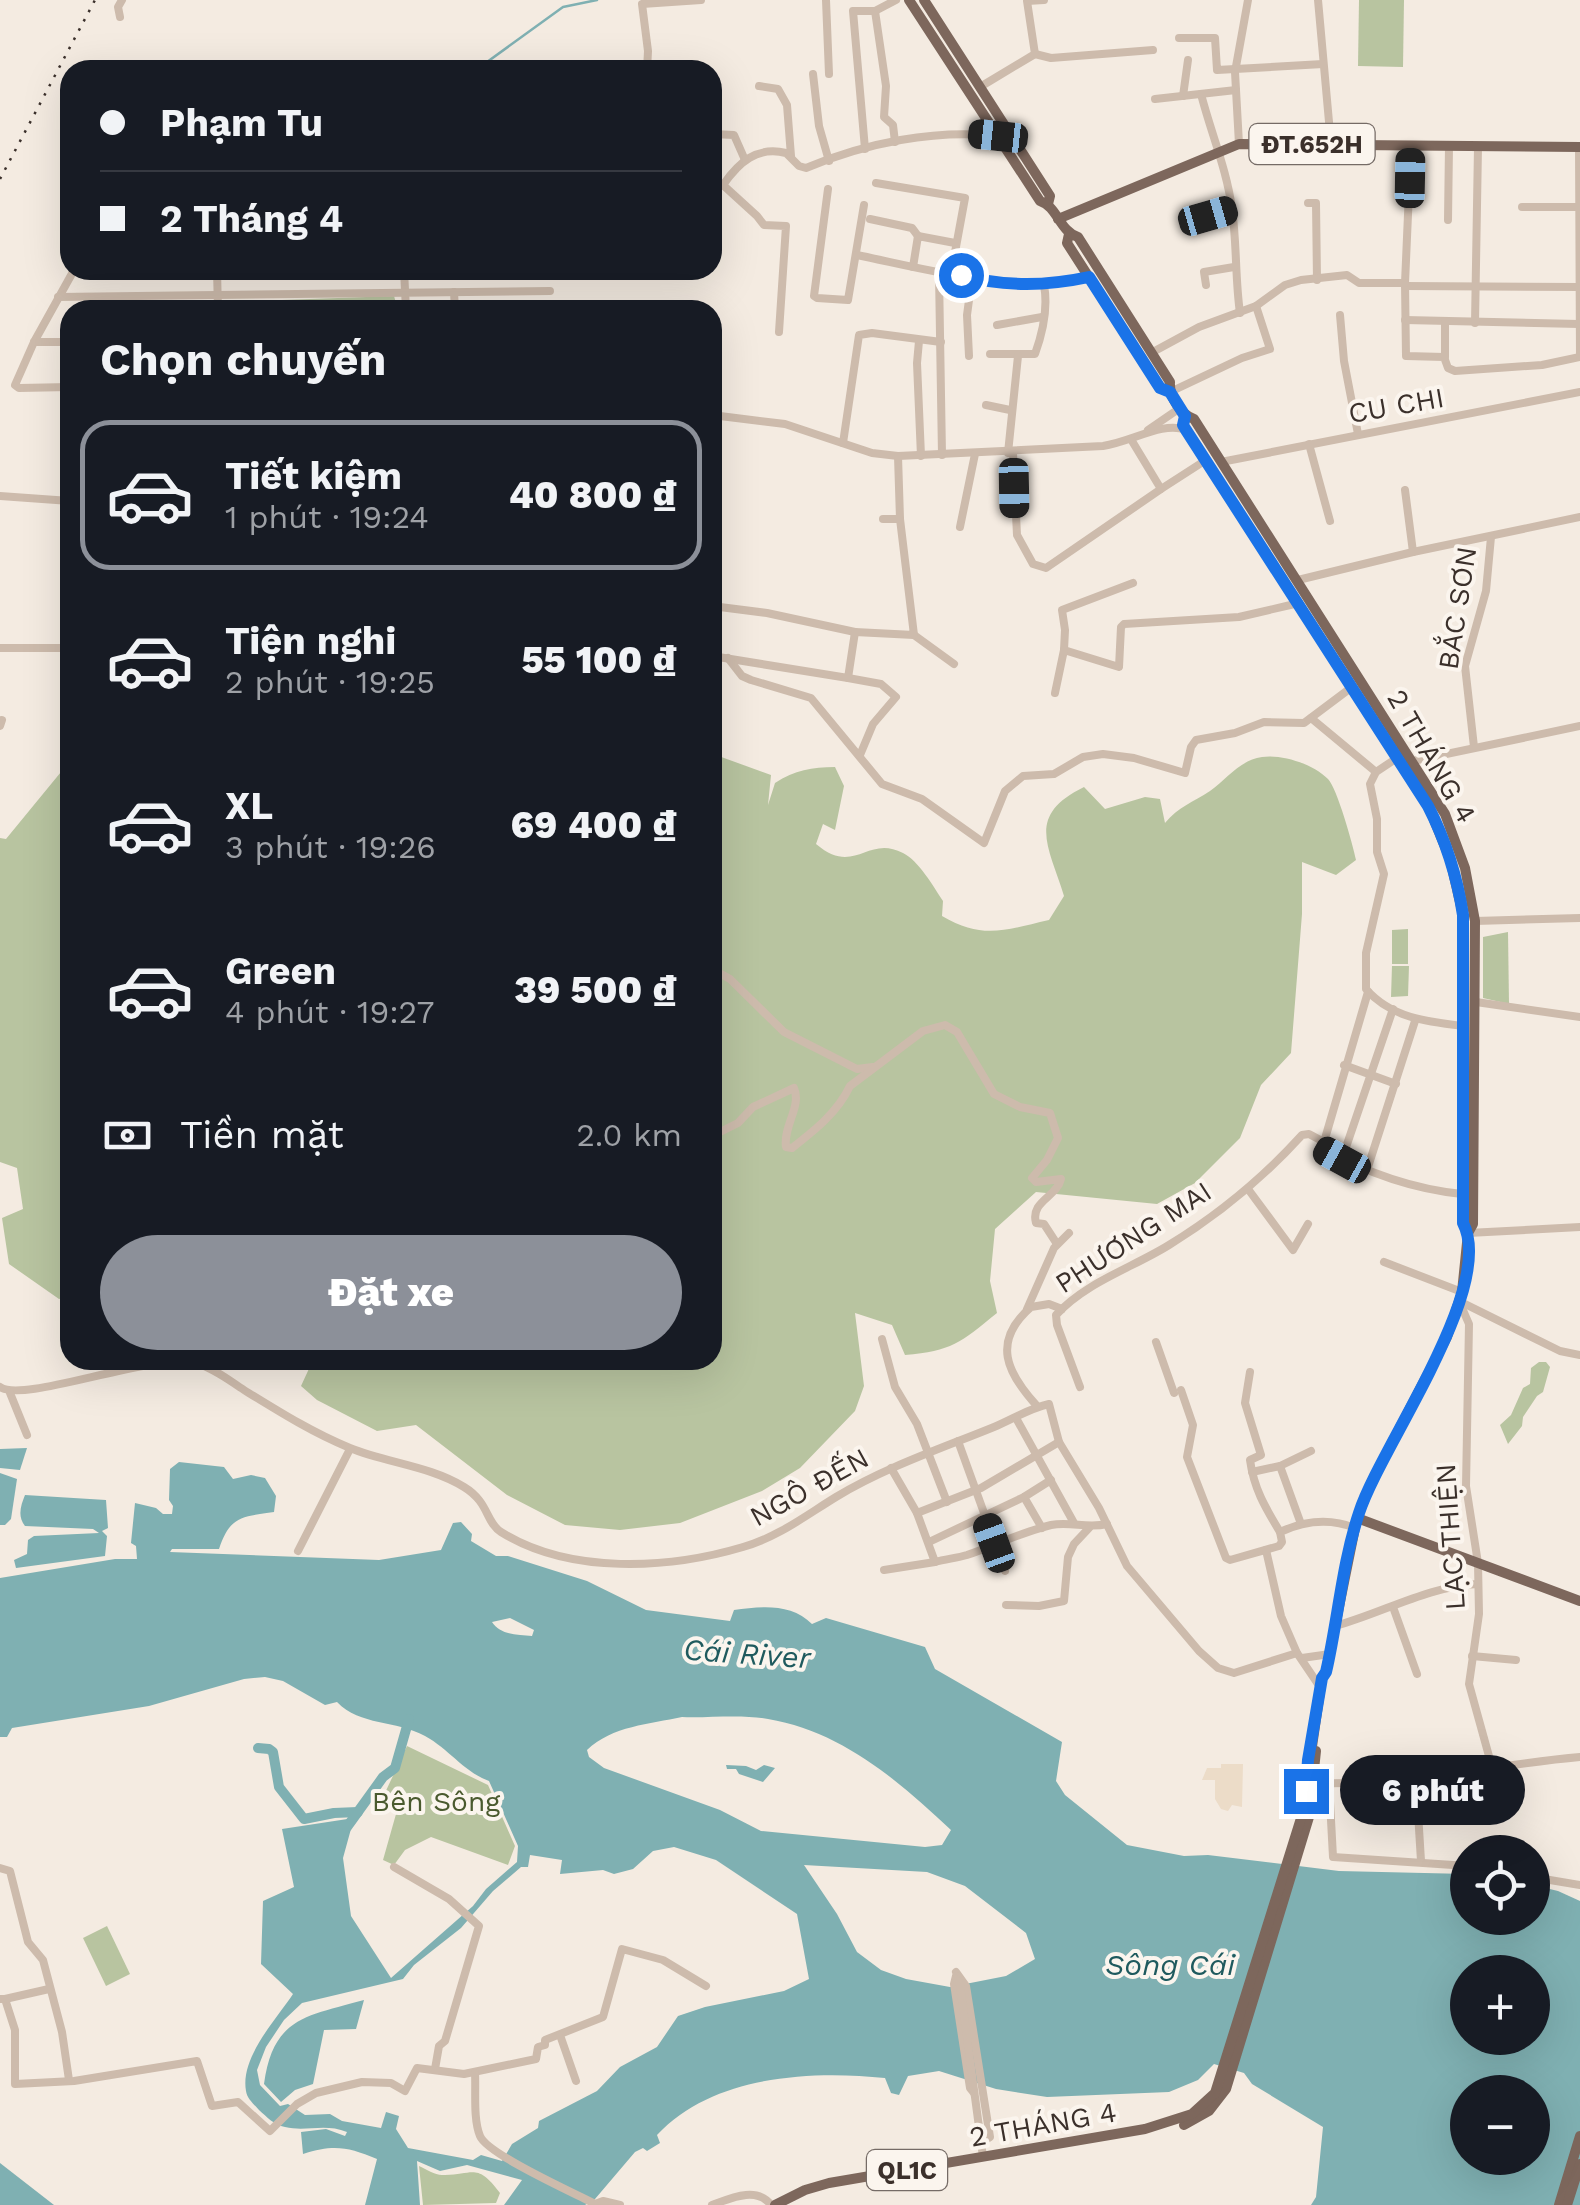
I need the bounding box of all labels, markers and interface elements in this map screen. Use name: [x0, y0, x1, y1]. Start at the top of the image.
text: Phạm Tu: [160, 101, 323, 145]
car: [967, 118, 1029, 154]
road number: ĐT.652H: [1250, 124, 1374, 164]
car: [1394, 148, 1426, 208]
car: [1175, 193, 1241, 239]
text: 2 Tháng 4: [160, 197, 343, 241]
route start: [939, 253, 984, 298]
text: Chọn chuyến: [100, 333, 386, 386]
street label: CU CHI: [1346, 381, 1447, 430]
icon: car: [105, 450, 195, 540]
text: Tiết kiệm: [225, 454, 402, 498]
car: [998, 458, 1030, 518]
text: 40 800 ₫: [509, 473, 677, 517]
text: 1 phút · 19:24: [225, 498, 429, 536]
street label: BẮC SƠN: [1429, 544, 1483, 672]
icon: car: [105, 615, 195, 705]
text: Tiện nghi: [225, 619, 396, 663]
text: 55 100 ₫: [521, 638, 677, 682]
text: 2 phút · 19:25: [225, 663, 435, 701]
street label: 2 THÁNG 4: [1380, 684, 1483, 829]
icon: car: [105, 780, 195, 870]
text: XL: [225, 784, 273, 828]
text: 69 400 ₫: [511, 803, 677, 847]
text: 3 phút · 19:26: [225, 828, 436, 866]
icon: car: [105, 945, 195, 1035]
text: Green: [225, 949, 336, 993]
text: 39 500 ₫: [514, 968, 677, 1012]
text: 4 phút · 19:27: [225, 993, 435, 1031]
icon: cash: [100, 1108, 155, 1163]
text: Tiền mặt: [180, 1113, 344, 1157]
text: 2.0 km: [576, 1116, 682, 1154]
car: [1308, 1132, 1376, 1188]
street label: PHƯƠNG MAI: [1049, 1175, 1218, 1300]
button: Đặt xe: [100, 1235, 682, 1350]
street label: NGÔ ĐẾN: [743, 1440, 874, 1533]
street label: LẠC THIỆN: [1429, 1463, 1472, 1611]
car: [970, 1510, 1018, 1576]
water label: Cái River: [682, 1632, 813, 1675]
callout: 6 phút: [1341, 1756, 1526, 1826]
route end: [1284, 1769, 1329, 1814]
text: 6 phút: [1381, 1771, 1484, 1809]
park label: Bên Sông: [372, 1785, 500, 1818]
map controls: [1450, 1835, 1550, 2175]
button: locate: [1450, 1835, 1550, 1935]
water label: Sông Cái: [1105, 1947, 1236, 1982]
button: +: [1450, 1955, 1550, 2055]
button: −: [1450, 2075, 1550, 2175]
street label: 2 THÁNG 4: [967, 2095, 1119, 2154]
road number: QL1C: [867, 2150, 947, 2190]

